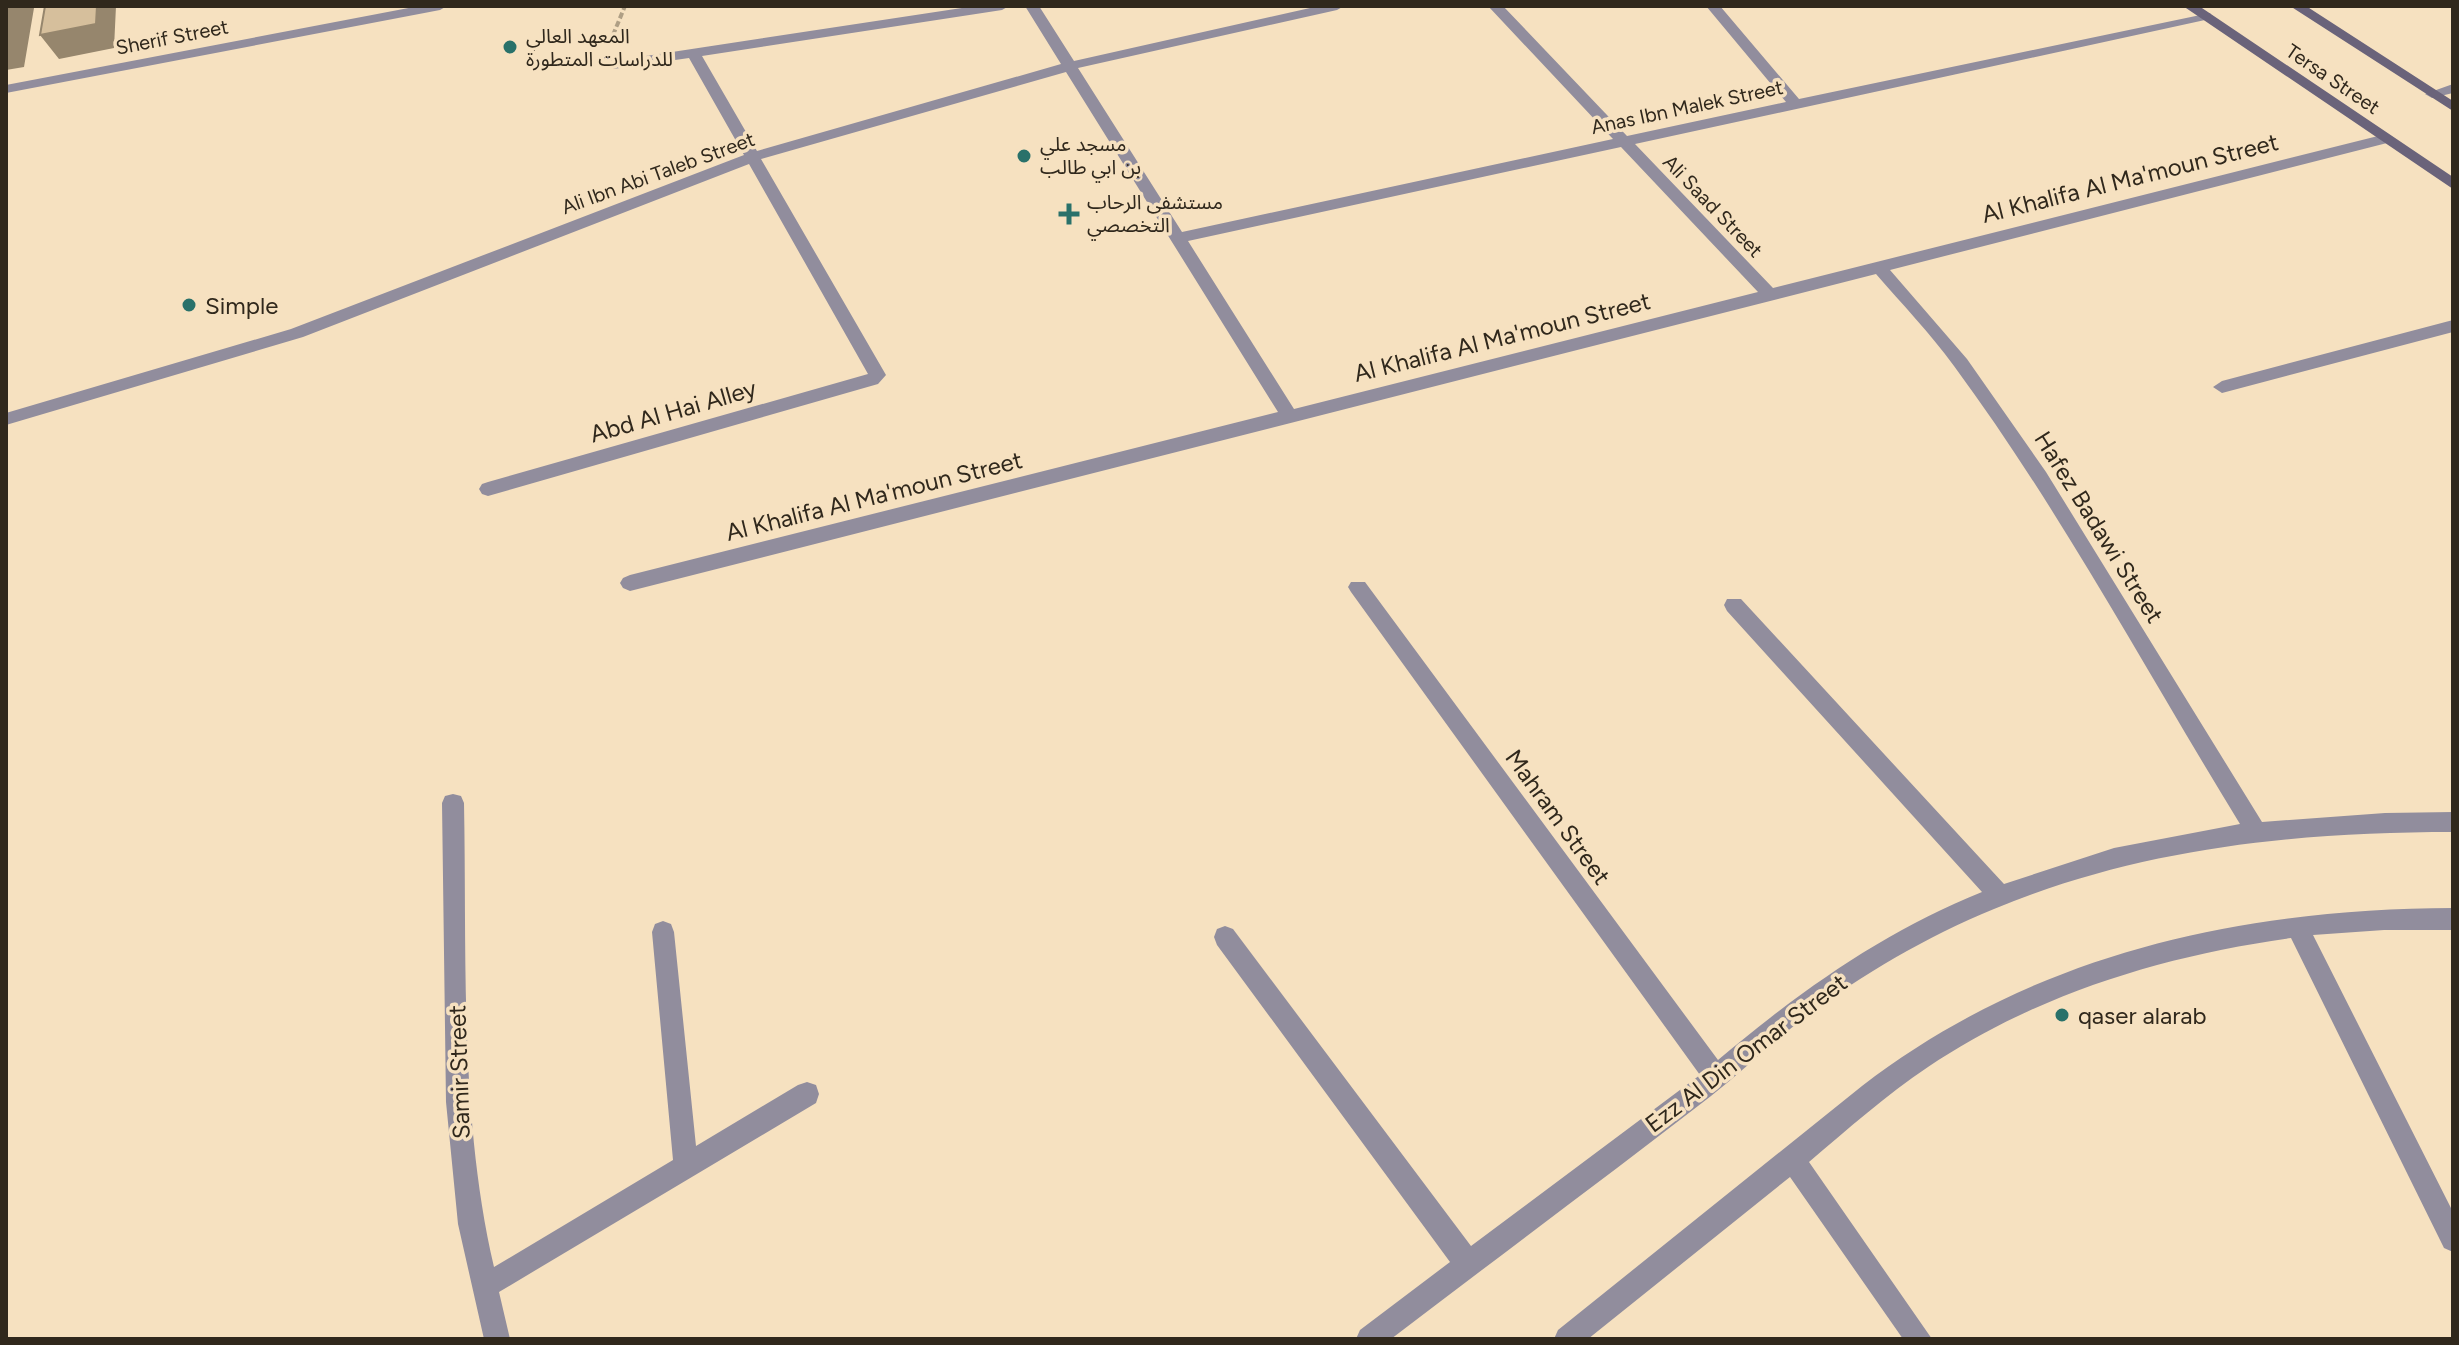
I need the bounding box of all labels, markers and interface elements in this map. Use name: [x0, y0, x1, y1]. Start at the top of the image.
street label: Sherif Street: [114, 14, 230, 60]
place label: المعهد العالي للدراسات المتطورة: [526, 24, 673, 71]
marker: المعهد العالي للدراسات المتطورة: [501, 38, 519, 56]
street label: Tersa Street: [2282, 39, 2384, 119]
street label: Anas Ibn Malek Street: [1589, 75, 1785, 139]
street label: Ali Ibn Abi Taleb Street: [558, 127, 758, 219]
street label: Al Khalifa Al Ma'moun Street: [1979, 127, 2281, 229]
place label: مسجد علي بن ابي طالب: [1040, 132, 1141, 183]
marker: مسجد علي بن ابي طالب: [1015, 147, 1033, 165]
street label: Ali Saad Street: [1658, 150, 1768, 262]
place label: مستشفى الرحاب التخصصي: [1087, 190, 1223, 241]
marker: مستشفى الرحاب التخصصي: [1058, 203, 1080, 225]
street label: Al Khalifa Al Ma'moun Street: [1351, 286, 1653, 388]
place label: Simple: [205, 291, 278, 320]
marker: Simple: [180, 296, 198, 314]
street label: Abd Al Hai Alley: [586, 373, 760, 449]
street label: Hafez Badawi Street: [2028, 426, 2170, 628]
street label: Al Khalifa Al Ma'moun Street: [723, 445, 1025, 547]
street label: Mahram Street: [1499, 744, 1617, 890]
street label: Ezz Al Din Omar Street: [1639, 968, 1853, 1138]
place label: qaser alarab: [2078, 1001, 2207, 1030]
street label: Samir Street: [442, 1004, 476, 1140]
marker: qaser alarab: [2053, 1006, 2071, 1024]

